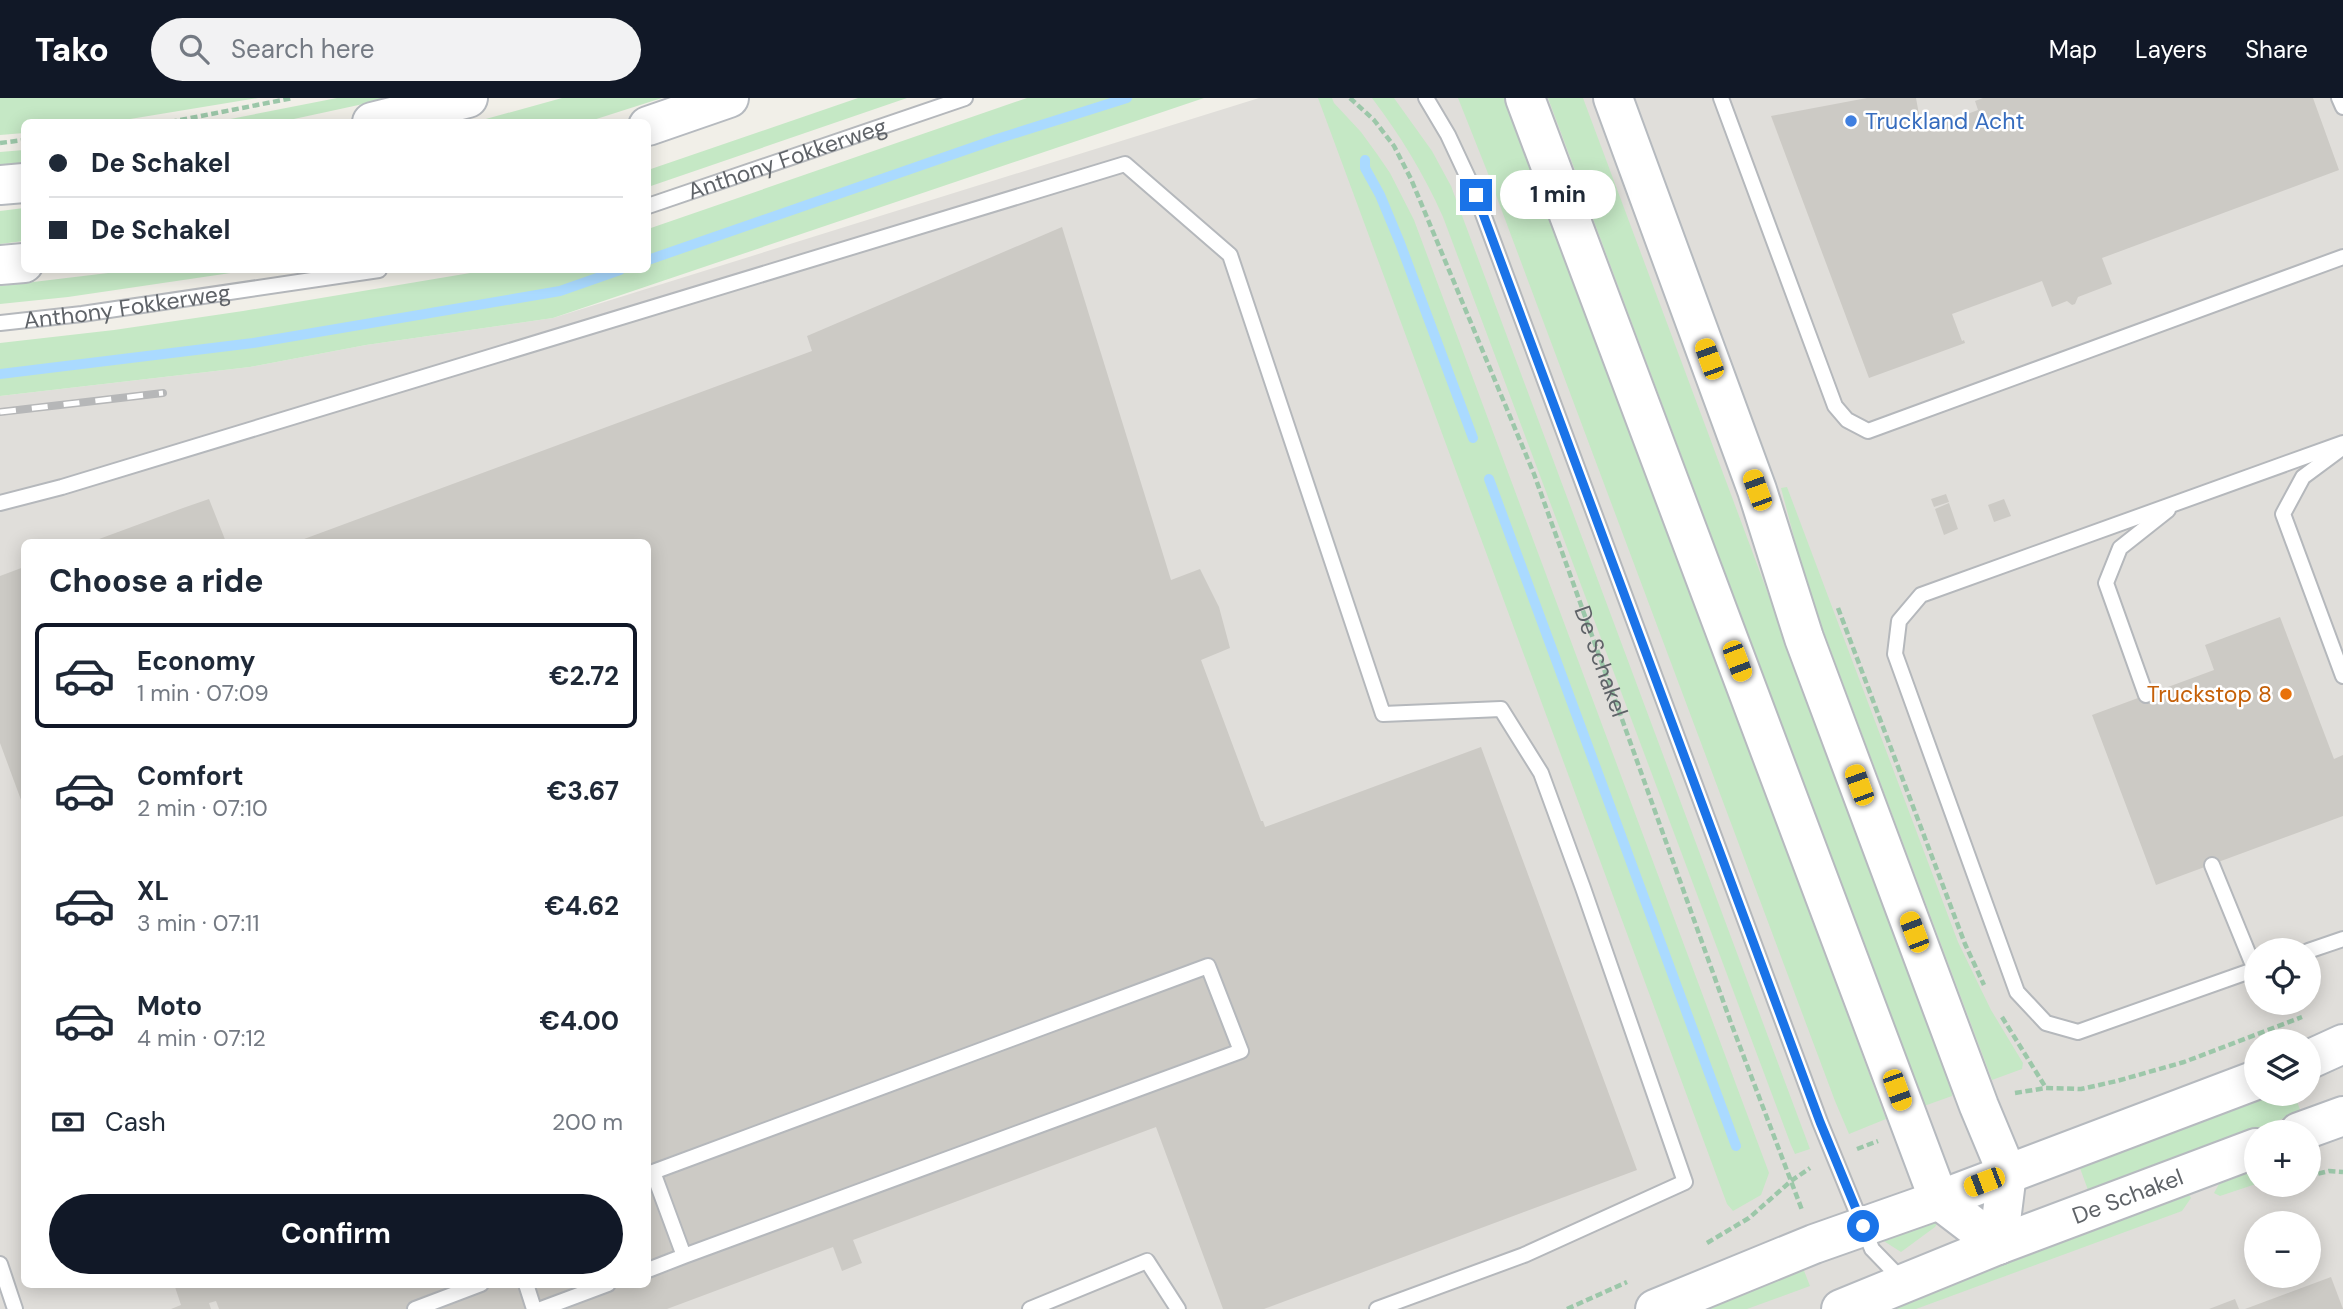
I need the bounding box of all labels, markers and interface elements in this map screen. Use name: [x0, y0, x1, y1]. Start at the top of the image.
search box: [151, 18, 641, 81]
text: Tako: [35, 28, 109, 71]
icon: search: [175, 30, 213, 68]
text: Search here: [231, 32, 374, 66]
text: Map: [2049, 34, 2097, 65]
text: Layers: [2135, 34, 2207, 65]
text: Share: [2245, 34, 2308, 65]
place label: Truckland Acht: [1865, 106, 2024, 136]
street label: Anthony Fokkerweg: [684, 111, 891, 206]
marker: Truckland Acht: [1843, 113, 1859, 129]
text: De Schakel: [91, 146, 230, 180]
callout: 1 min: [1500, 170, 1616, 220]
route end: [1460, 179, 1492, 211]
text: 1 min: [1530, 179, 1586, 209]
text: De Schakel: [91, 213, 230, 247]
street label: Anthony Fokkerweg: [22, 277, 233, 335]
car: [1692, 336, 1727, 382]
car: [1740, 467, 1775, 513]
text: Choose a ride: [49, 560, 264, 602]
street label: De Schakel: [1567, 601, 1635, 721]
car: [1720, 638, 1755, 684]
icon: car: [53, 644, 116, 707]
text: Economy: [137, 644, 255, 678]
text: €2.72: [549, 659, 619, 693]
text: 1 min · 07:09: [137, 678, 269, 708]
place label: Truckstop 8: [2147, 679, 2272, 709]
marker: Truckstop 8: [2278, 686, 2294, 702]
icon: car: [53, 759, 116, 822]
text: Comfort: [137, 759, 243, 793]
car: [1842, 762, 1877, 808]
text: €3.67: [547, 774, 619, 808]
text: 2 min · 07:10: [137, 793, 268, 823]
icon: car: [53, 874, 116, 937]
text: XL: [137, 874, 169, 908]
text: €4.62: [545, 889, 619, 923]
text: 3 min · 07:11: [137, 908, 259, 938]
car: [1897, 909, 1932, 955]
map controls: [2244, 938, 2321, 1288]
button: locate: [2244, 938, 2321, 1015]
icon: car: [53, 989, 116, 1052]
text: Moto: [137, 989, 202, 1023]
text: €4.00: [539, 1004, 619, 1038]
text: 4 min · 07:12: [137, 1023, 266, 1053]
button: layers: [2244, 1029, 2321, 1106]
car: [1880, 1067, 1915, 1113]
icon: cash: [49, 1103, 87, 1141]
text: Cash: [105, 1105, 166, 1139]
text: 200 m: [552, 1107, 623, 1137]
button: +: [2244, 1120, 2321, 1197]
street label: De Schakel: [2068, 1162, 2187, 1231]
car: [1961, 1165, 2008, 1199]
button: Confirm: [49, 1194, 623, 1274]
route start: [1847, 1210, 1879, 1242]
button: −: [2244, 1211, 2321, 1288]

